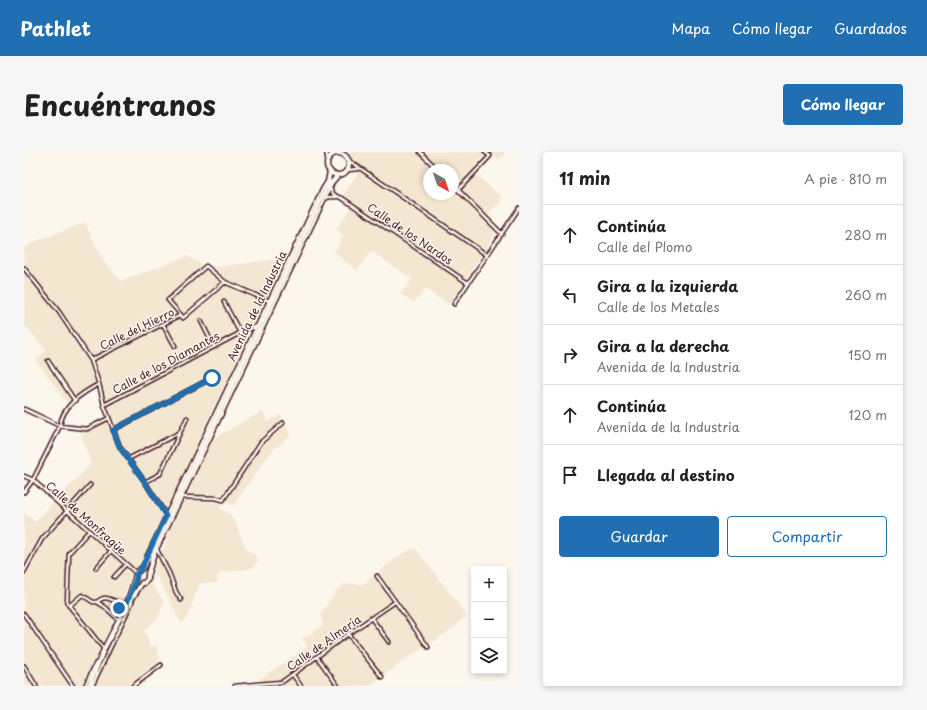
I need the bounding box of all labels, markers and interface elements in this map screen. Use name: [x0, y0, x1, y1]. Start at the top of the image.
text: Pathlet: [20, 14, 91, 42]
text: Mapa: [672, 18, 710, 39]
text: Cómo llegar: [732, 18, 812, 39]
text: Guardados: [834, 18, 907, 39]
text: Encuéntranos: [24, 83, 216, 126]
button: Cómo llegar: [783, 84, 903, 125]
north arrow: [423, 164, 459, 200]
text: 11 min: [559, 165, 611, 191]
text: A pie · 810 m: [804, 169, 887, 188]
street label: Calle de los Nardos: [364, 199, 456, 269]
text: Continúa: [597, 214, 666, 237]
icon: ahead: [559, 224, 581, 246]
text: 280 m: [845, 225, 887, 244]
text: Calle del Plomo: [597, 237, 692, 256]
street label: Avenida de la Industria: [222, 248, 291, 364]
text: Gira a la izquierda: [597, 274, 738, 297]
icon: left: [559, 284, 581, 306]
text: 260 m: [845, 285, 887, 304]
text: Calle de los Metales: [597, 297, 720, 316]
street label: Calle del Hierro: [97, 303, 177, 354]
street label: Calle de los Diamantes: [109, 327, 222, 398]
text: Gira a la derecha: [597, 334, 729, 357]
icon: right: [559, 344, 581, 366]
text: 150 m: [848, 345, 887, 364]
text: Avenida de la Industria: [597, 357, 740, 376]
route start: [203, 369, 221, 387]
text: Continúa: [597, 394, 666, 417]
icon: ahead: [559, 404, 581, 426]
text: 120 m: [848, 405, 887, 424]
text: Avenida de la Industria: [597, 417, 740, 436]
text: Llegada al destino: [597, 463, 735, 486]
icon: arrive: [559, 464, 581, 486]
street label: Calle de Monfragüe: [42, 477, 130, 558]
button: Guardar: [559, 516, 719, 557]
button: Compartir: [727, 516, 887, 557]
map controls: [471, 566, 507, 674]
button: +: [471, 566, 507, 602]
route end: [110, 599, 128, 617]
button: −: [471, 602, 507, 638]
street label: Calle de Almería: [283, 611, 364, 675]
button: layers: [471, 638, 507, 674]

